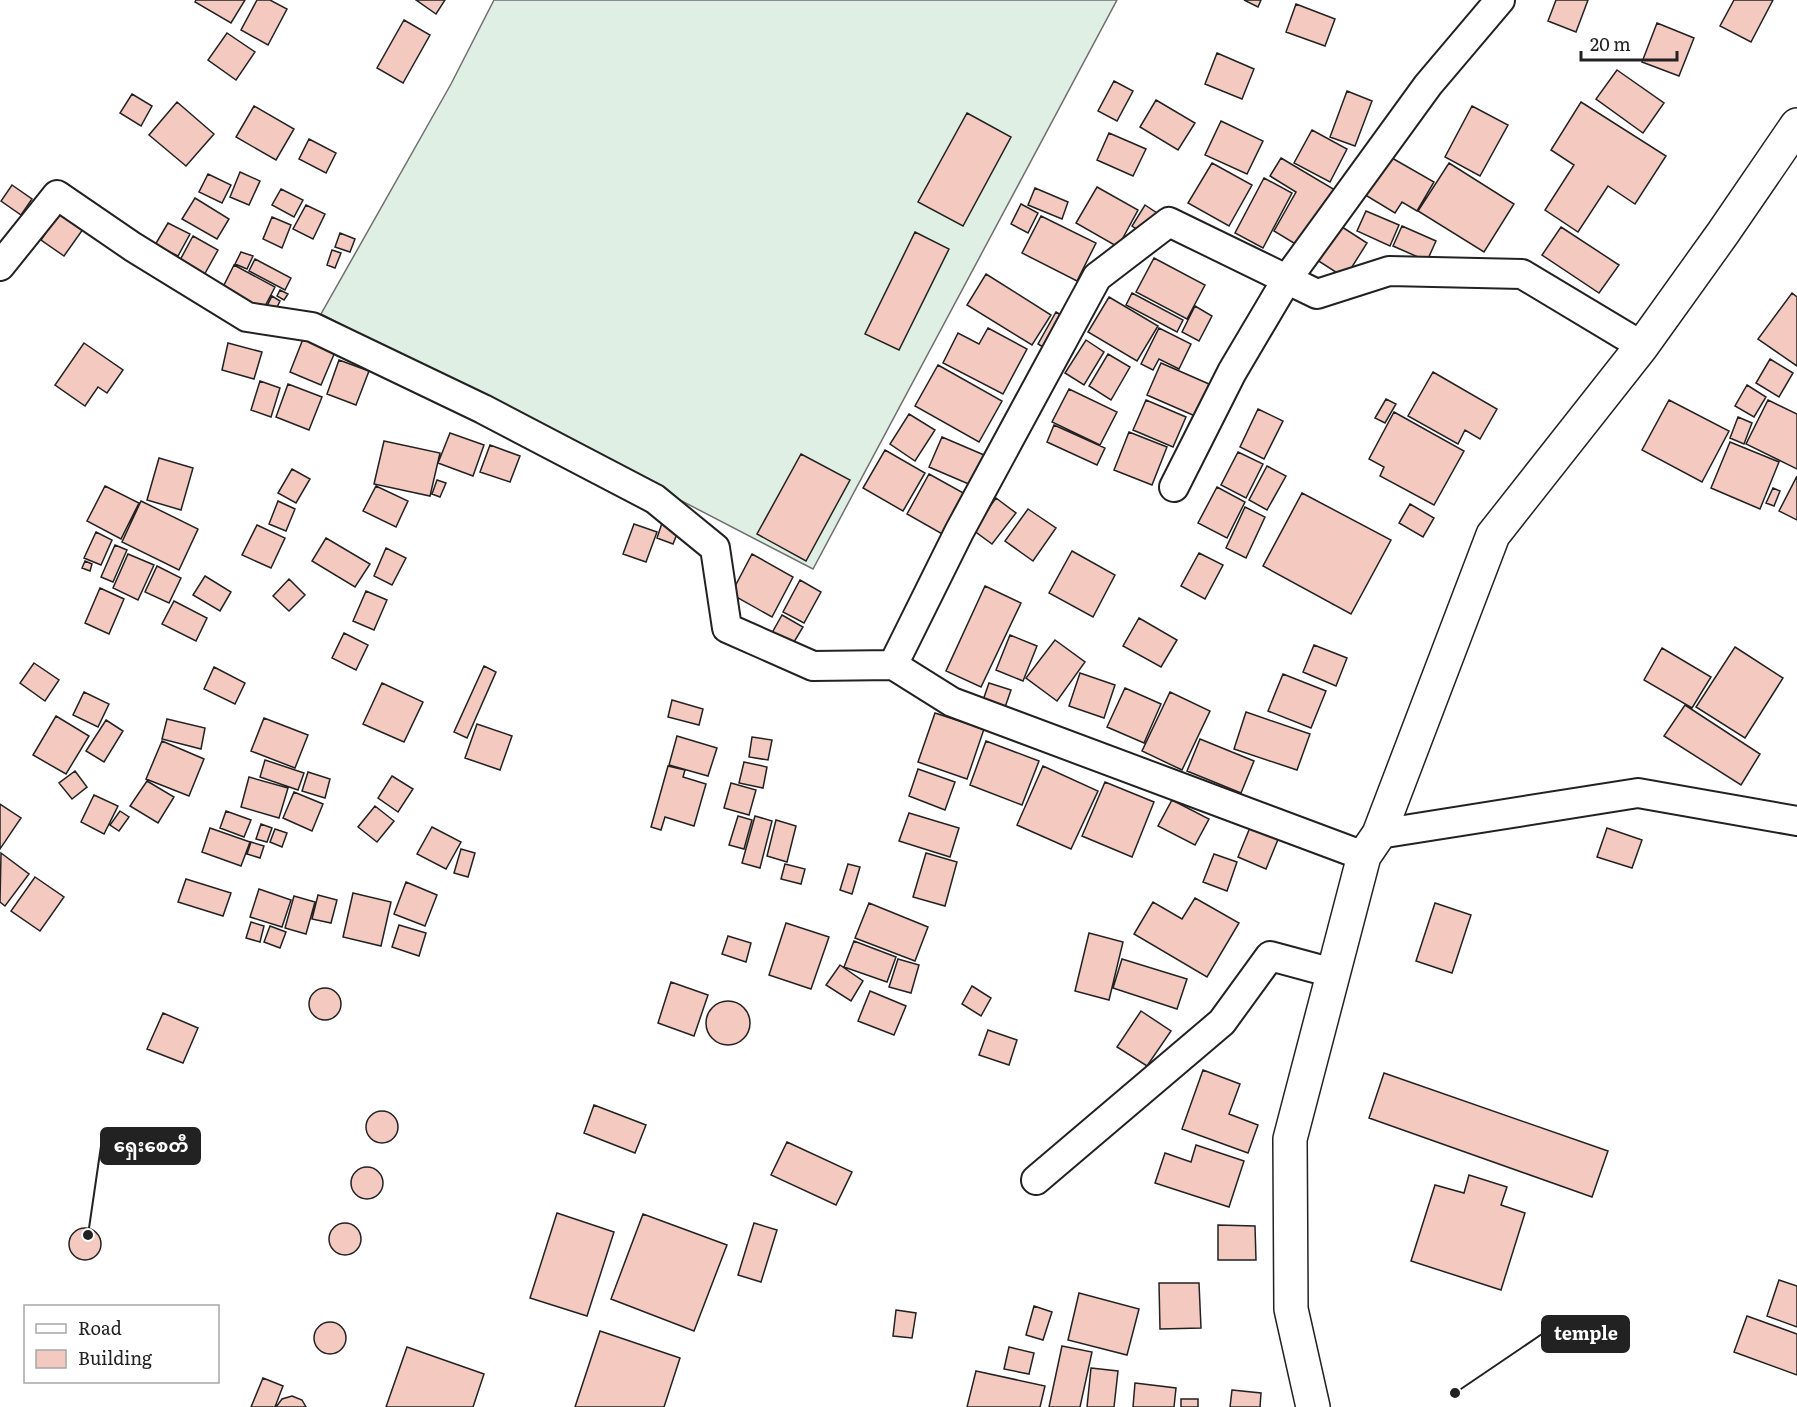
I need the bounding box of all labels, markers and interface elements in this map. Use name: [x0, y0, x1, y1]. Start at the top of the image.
scale bar: [1581, 24, 1677, 62]
text: 20 m: [1590, 30, 1631, 57]
callout: ရှေးစေတီ: [101, 1128, 200, 1164]
text: ရှေးစေတီ: [114, 1131, 188, 1160]
legend: [24, 1305, 219, 1383]
text: Road: [78, 1314, 122, 1341]
callout: temple: [1542, 1316, 1629, 1352]
text: temple: [1554, 1319, 1618, 1346]
text: Building: [78, 1344, 153, 1371]

